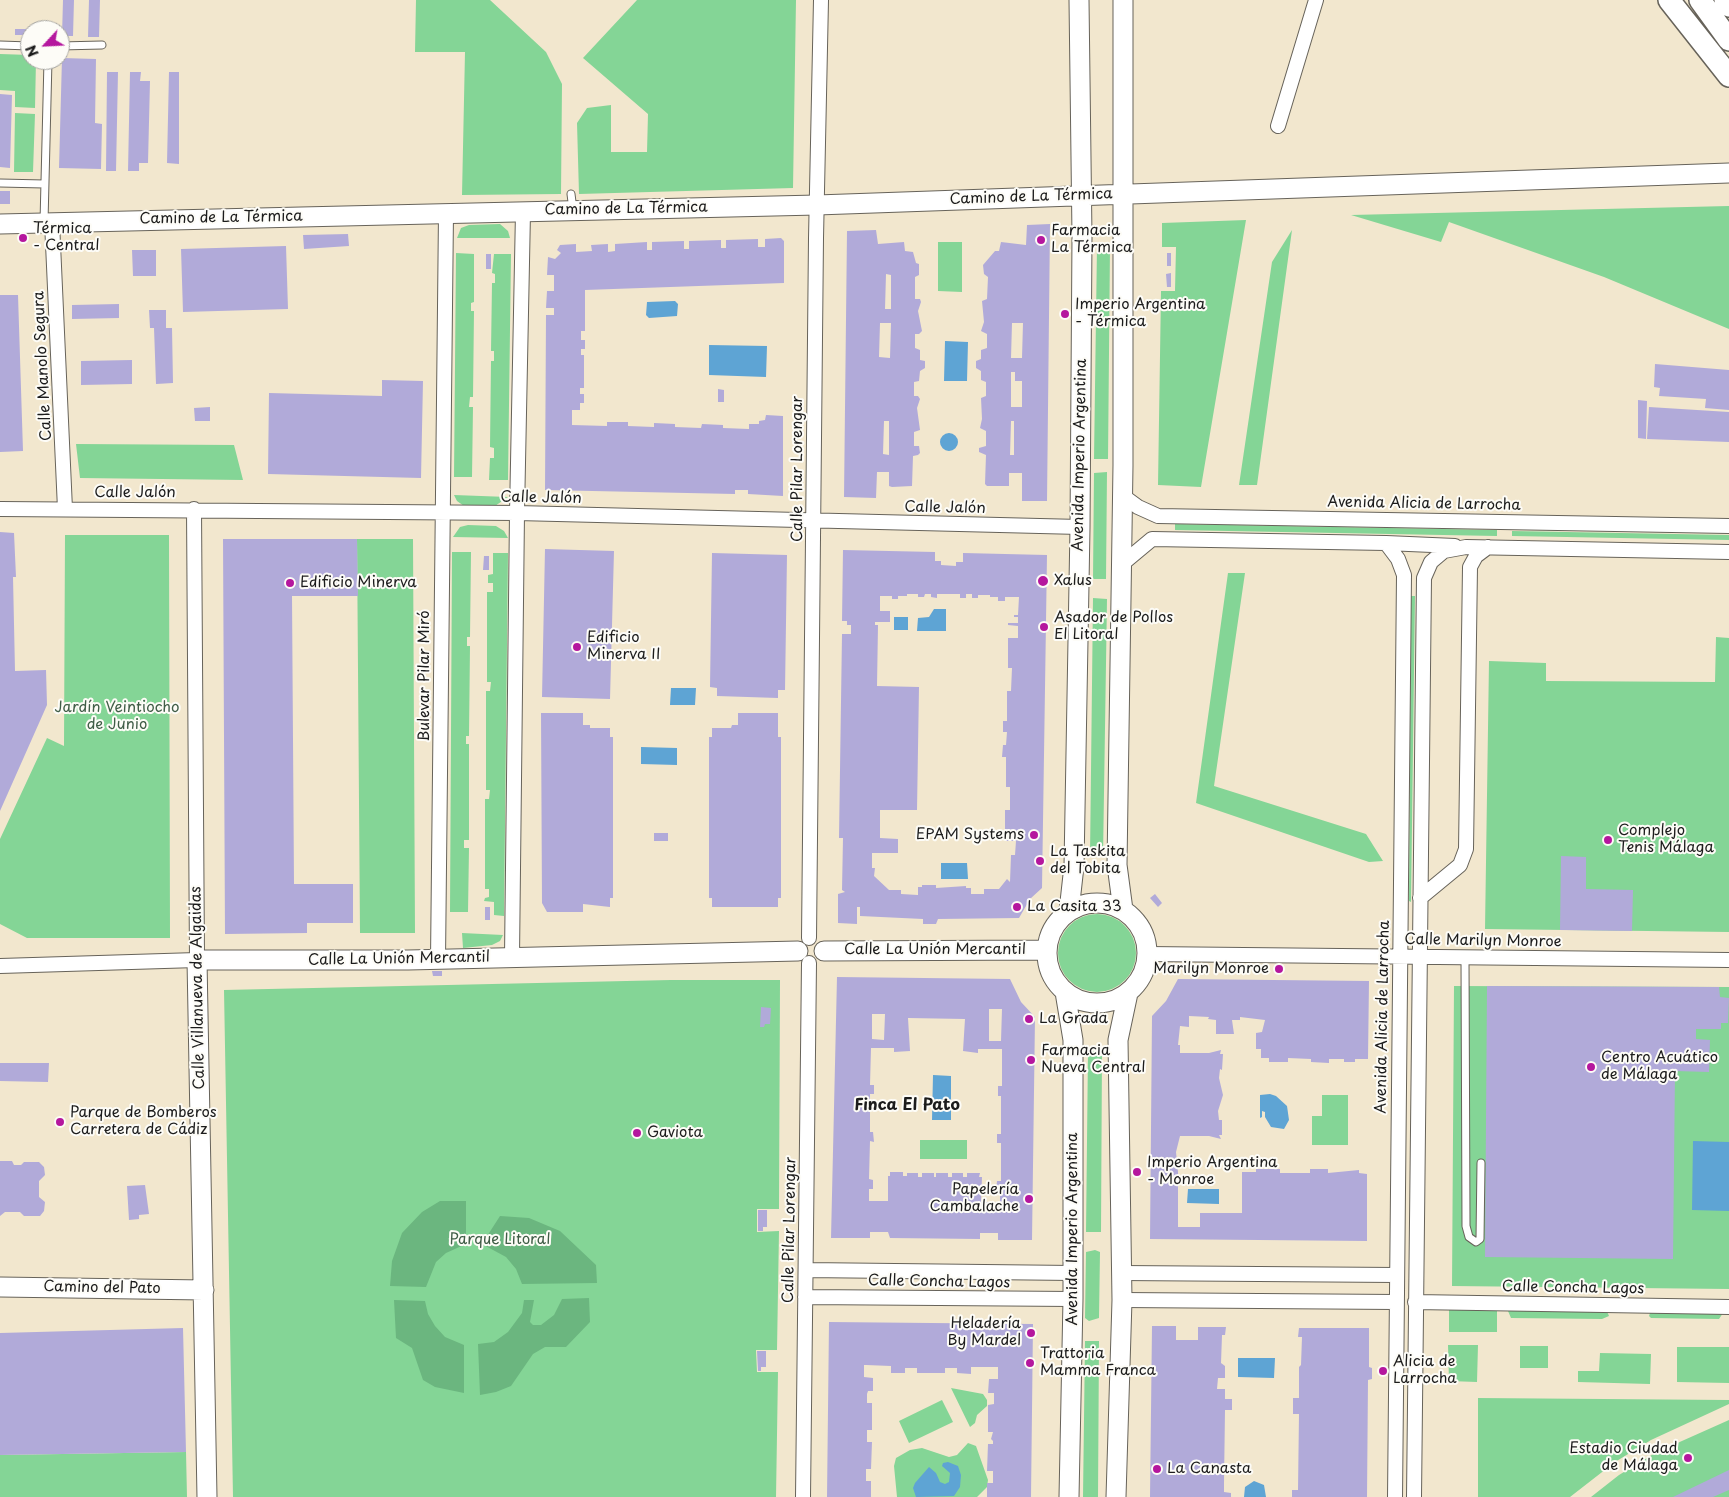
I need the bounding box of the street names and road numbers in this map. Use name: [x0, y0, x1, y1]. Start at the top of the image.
street label: Camino de La Térmica: [949, 185, 1113, 209]
street label: Camino de La Térmica: [544, 199, 708, 219]
street label: Camino de La Térmica: [139, 208, 303, 228]
street label: Calle Manolo Segura: [30, 291, 56, 441]
street label: Avenida Imperio Argentina: [1069, 358, 1091, 552]
street label: Calle Pilar Lorengar: [789, 396, 807, 542]
street label: Calle Jalón: [94, 484, 176, 502]
street label: Calle Jalón: [500, 488, 582, 508]
street label: Avenida Alicia de Larrocha: [1327, 493, 1521, 515]
street label: Calle Jalón: [904, 498, 986, 518]
street label: Bulevar Pilar Miró: [416, 610, 434, 742]
street label: Calle Villanueva de Algaidas: [187, 886, 209, 1090]
street label: Avenida Alicia de Larrocha: [1372, 920, 1394, 1114]
street label: Calle Marilyn Monroe: [1404, 931, 1562, 951]
street label: Calle La Unión Mercantil: [844, 941, 1026, 959]
street label: Calle La Unión Mercantil: [308, 948, 490, 970]
street label: Avenida Imperio Argentina: [1064, 1133, 1082, 1325]
street label: Calle Pilar Lorengar: [780, 1157, 800, 1303]
street label: Calle Concha Lagos: [868, 1272, 1010, 1292]
street label: Camino del Pato: [43, 1278, 161, 1298]
street label: Calle Concha Lagos: [1502, 1278, 1644, 1298]

